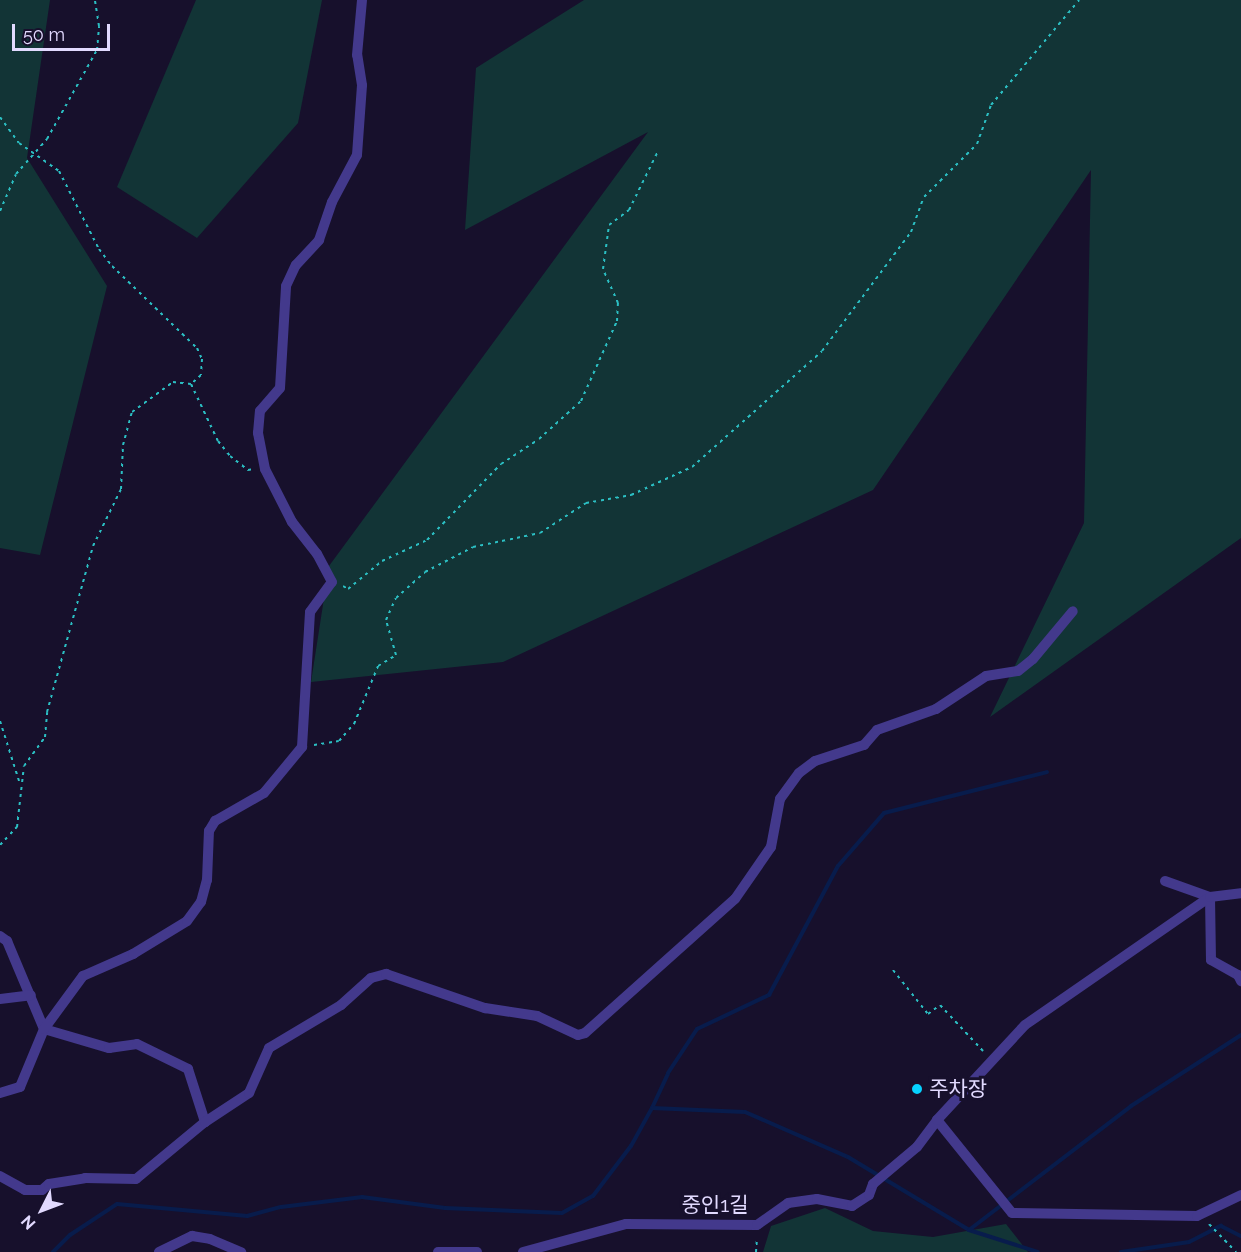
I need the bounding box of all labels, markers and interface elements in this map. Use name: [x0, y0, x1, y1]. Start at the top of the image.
scale bar: [15, 12, 112, 50]
text: 50 m: [23, 24, 65, 45]
place label: 주차장: [929, 1076, 987, 1102]
marker: 주차장: [910, 1082, 924, 1096]
north arrow: [12, 1180, 72, 1240]
street label: 중인1길: [682, 1192, 748, 1218]
text: N: [17, 1211, 39, 1233]

